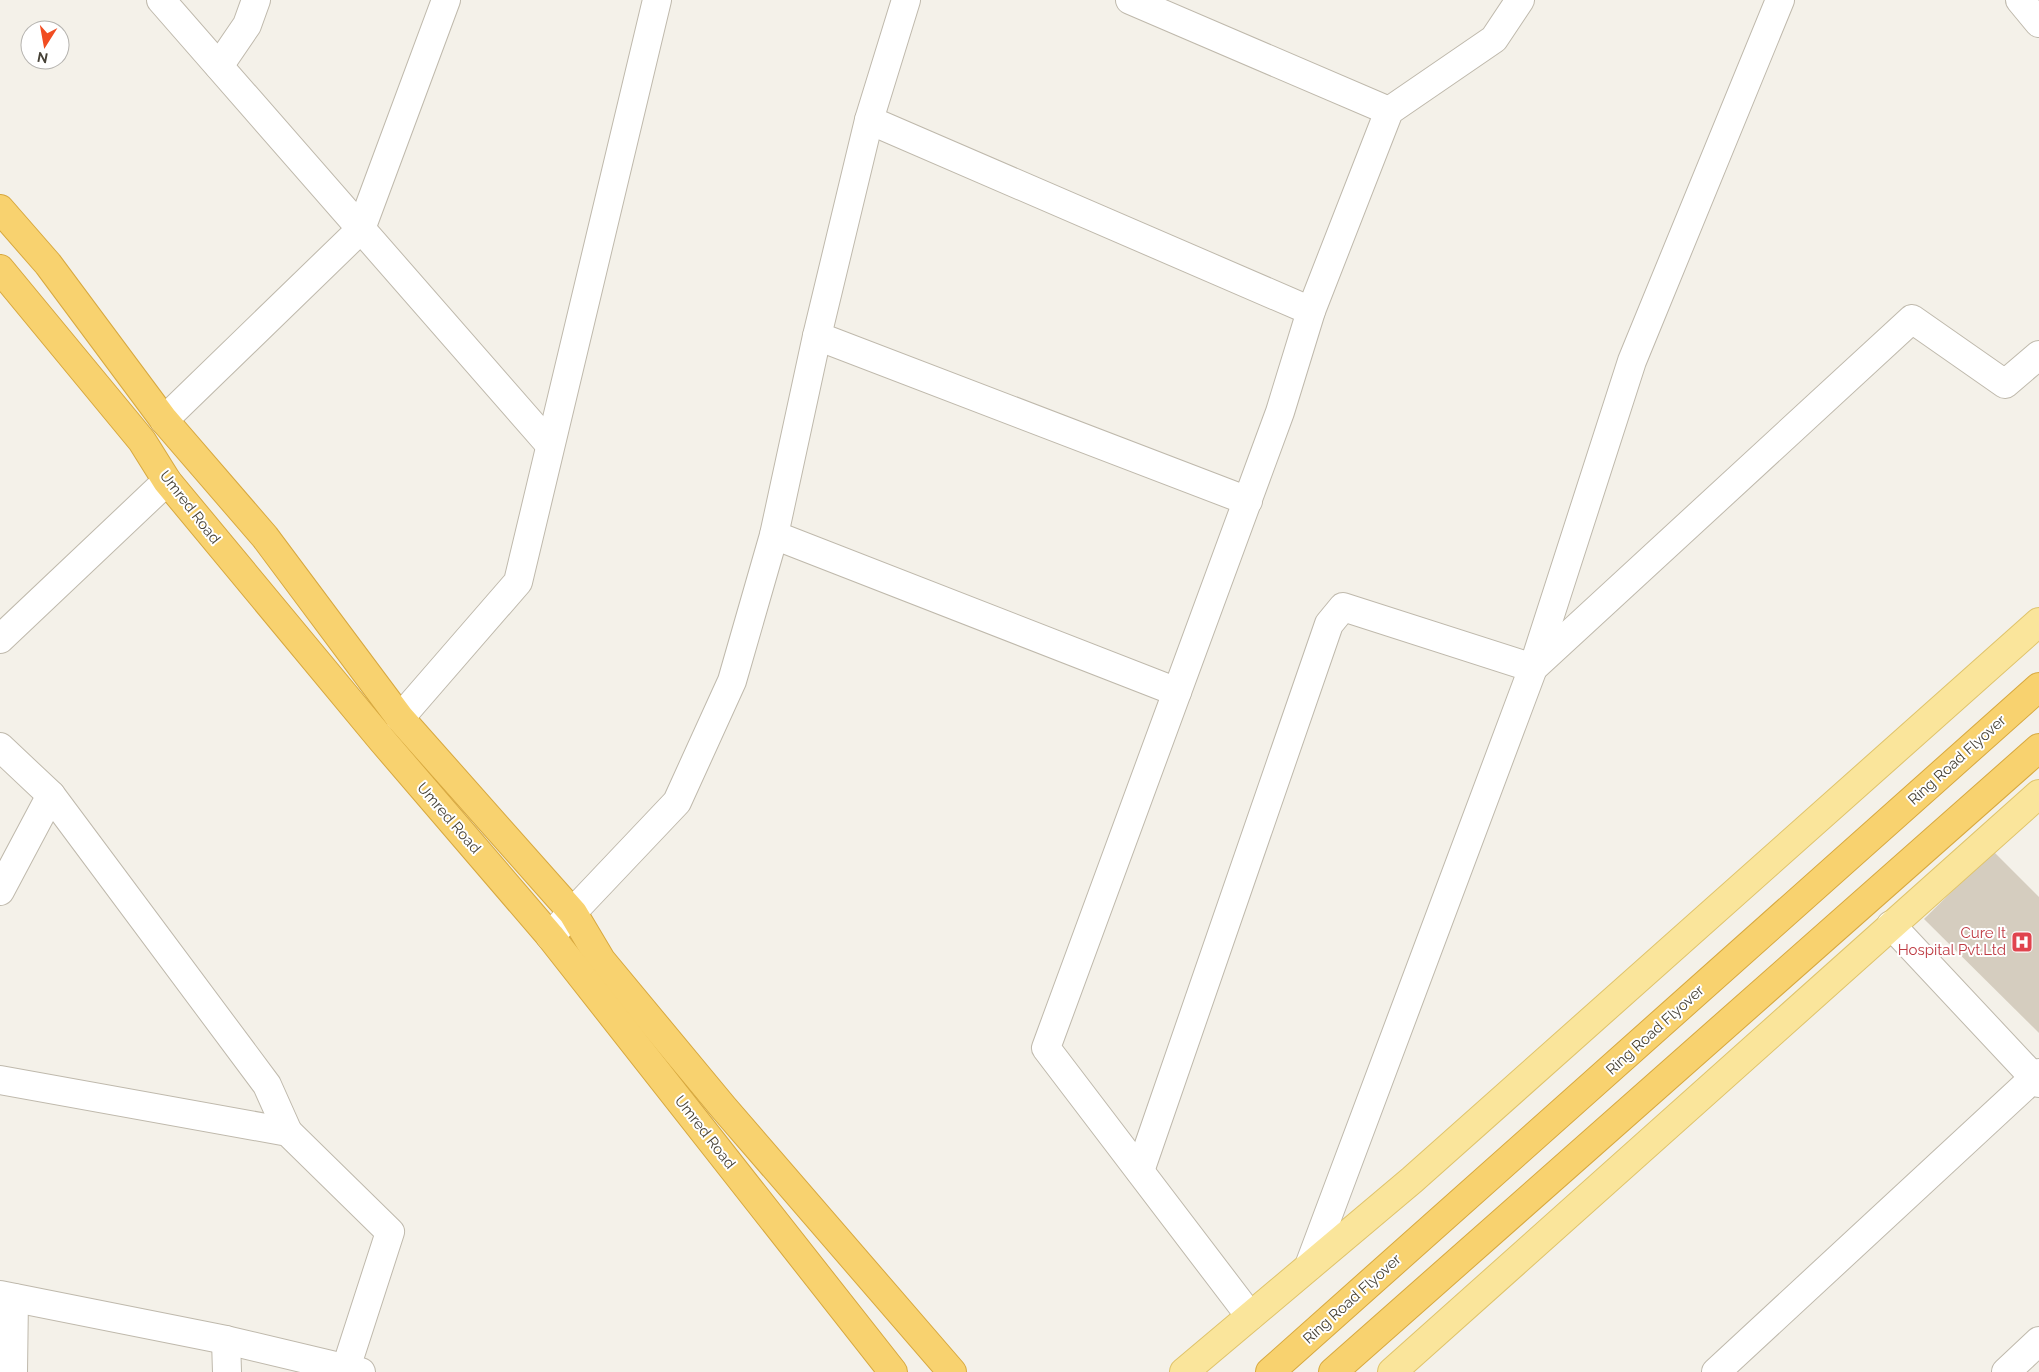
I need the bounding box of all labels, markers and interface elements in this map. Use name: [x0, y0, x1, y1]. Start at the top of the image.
north arrow: [20, 20, 70, 70]
text: N: [36, 49, 49, 67]
street label: Umred Road: [156, 467, 224, 547]
street label: Ring Road Flyover: [1904, 711, 2010, 809]
street label: Umred Road: [413, 779, 485, 857]
place label: Cure It Hospital Pvt.Ltd: [1898, 924, 2006, 959]
hospital icon: Cure It Hospital Pvt.Ltd: [2010, 930, 2034, 954]
street label: Ring Road Flyover: [1602, 981, 1708, 1079]
street label: Umred Road: [671, 1092, 739, 1172]
street label: Ring Road Flyover: [1299, 1250, 1405, 1348]

